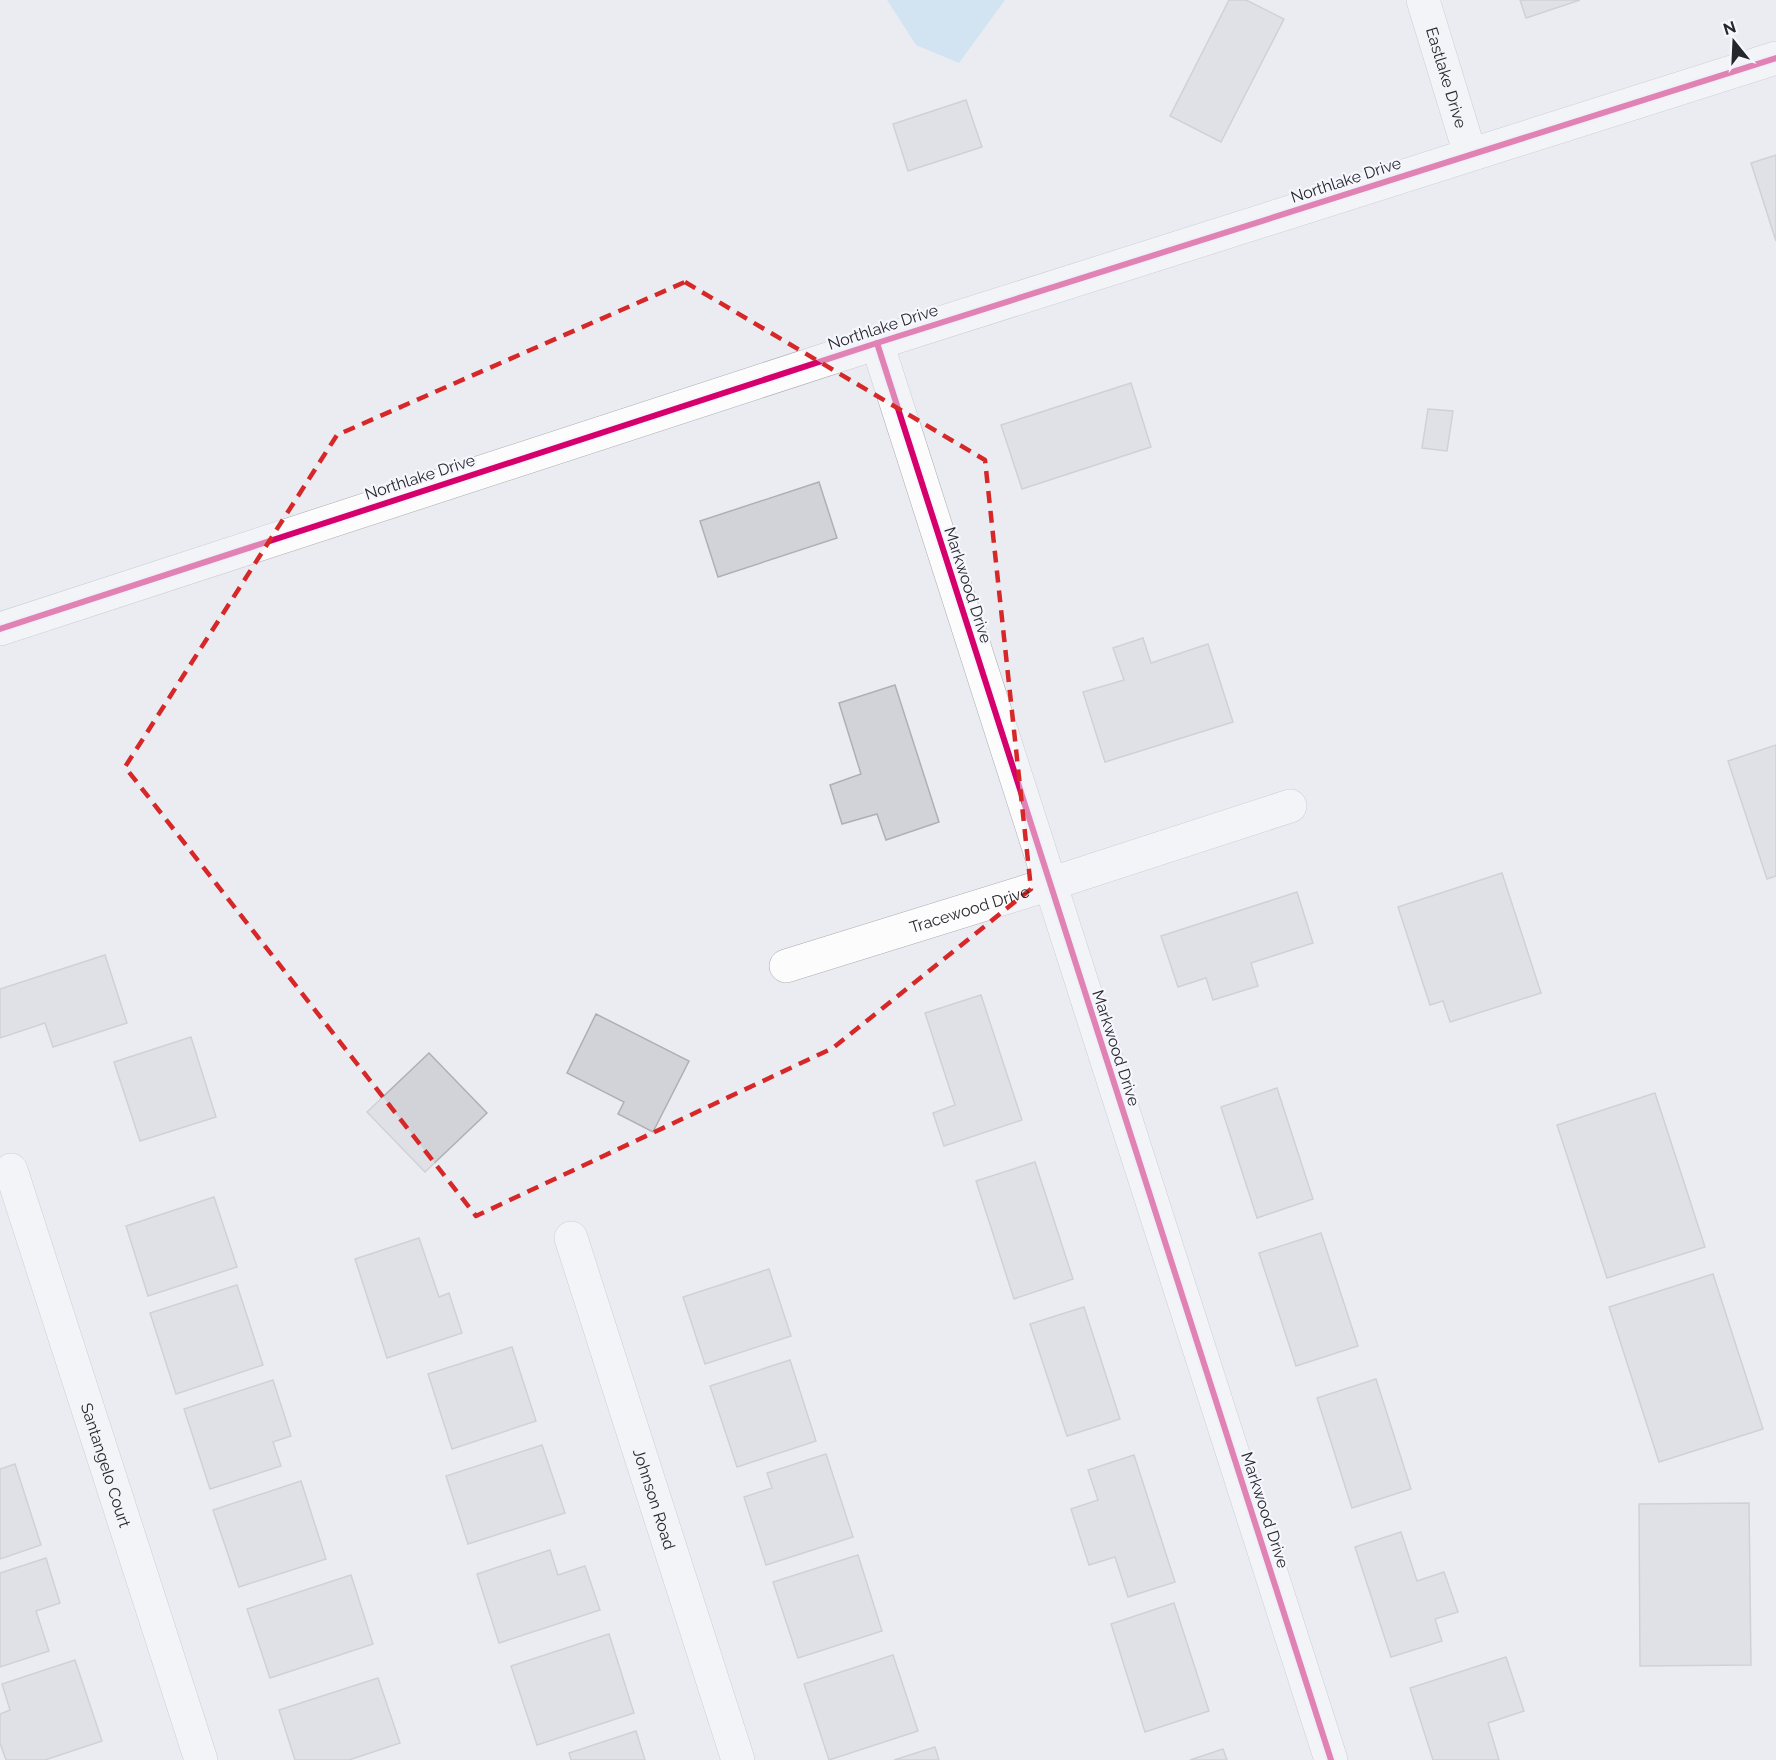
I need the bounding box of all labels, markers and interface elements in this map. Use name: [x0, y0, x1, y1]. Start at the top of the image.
north arrow: [1704, 12, 1764, 72]
text: N: [1721, 17, 1738, 39]
street label: Eastlake Drive: [1422, 25, 1471, 130]
street label: Northlake Drive: [1288, 153, 1404, 207]
street label: Northlake Drive: [825, 300, 941, 354]
street label: Northlake Drive: [362, 450, 478, 504]
street label: Markwood Drive: [940, 525, 996, 645]
street label: Tracewood Drive: [907, 881, 1032, 937]
street label: Markwood Drive: [1088, 988, 1144, 1108]
street label: Santangelo Court: [77, 1401, 135, 1530]
street label: Johnson Road: [629, 1446, 680, 1552]
street label: Markwood Drive: [1237, 1450, 1293, 1570]

